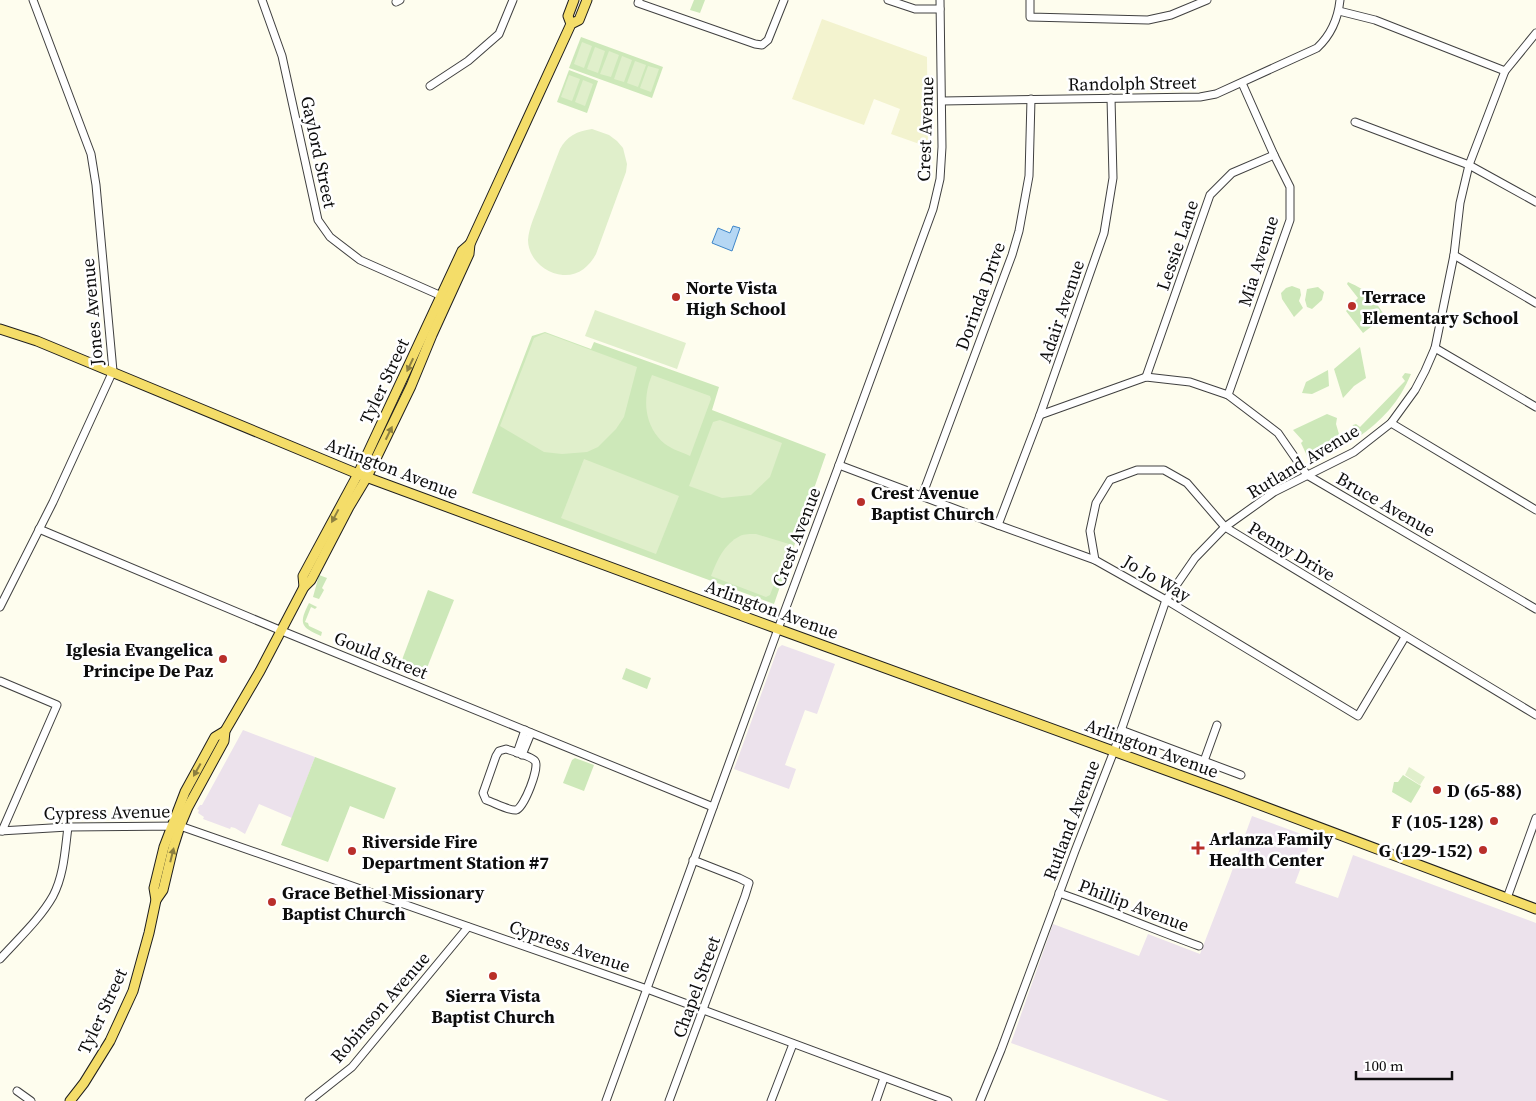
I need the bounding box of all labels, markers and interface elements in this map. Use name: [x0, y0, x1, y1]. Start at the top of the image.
street label: Randolph Street: [1068, 69, 1197, 97]
street label: Crest Avenue: [911, 76, 939, 182]
street label: Gaylord Street: [295, 94, 343, 210]
street label: Lessie Lane: [1150, 196, 1204, 294]
street label: Mia Avenue: [1232, 212, 1284, 310]
street label: Dorinda Drive: [949, 238, 1011, 354]
street label: Adair Avenue: [1032, 256, 1090, 366]
street label: Jones Avenue: [75, 257, 109, 368]
place label: Norte Vista High School: [686, 275, 786, 321]
place label: Terrace Elementary School: [1362, 284, 1519, 330]
marker: Norte Vista High School: [670, 291, 682, 303]
marker: Terrace Elementary School: [1346, 300, 1358, 312]
street label: Tyler Street: [353, 334, 415, 428]
one-way arrow: [406, 358, 414, 372]
street label: Rutland Avenue: [1242, 418, 1364, 504]
one-way arrow: [385, 426, 393, 440]
street label: Arlington Avenue: [322, 431, 462, 505]
street label: Bruce Avenue: [1332, 466, 1440, 542]
place label: Crest Avenue Baptist Church: [871, 480, 995, 526]
street label: Crest Avenue: [766, 484, 826, 590]
marker: Crest Avenue Baptist Church: [855, 496, 867, 508]
one-way arrow: [330, 509, 339, 523]
street label: Penny Drive: [1244, 515, 1340, 587]
street label: Jo Jo Way: [1118, 548, 1196, 608]
street label: Arlington Avenue: [702, 573, 842, 645]
street label: Gould Street: [331, 625, 432, 685]
place label: Iglesia Evangelica Principe De Paz: [66, 637, 214, 683]
marker: Iglesia Evangelica Principe De Paz: [217, 653, 229, 665]
street label: Arlington Avenue: [1082, 712, 1222, 784]
street label: Rutland Avenue: [1037, 756, 1105, 884]
one-way arrow: [193, 763, 201, 777]
place label: D (65-88): [1447, 778, 1522, 803]
marker: D (65-88): [1431, 784, 1443, 796]
street label: Cypress Avenue: [43, 798, 171, 826]
place label: F (105-128): [1391, 809, 1484, 834]
marker: F (105-128): [1488, 815, 1500, 827]
place label: Arlanza Family Health Center: [1209, 826, 1334, 872]
place label: Riverside Fire Department Station #7: [362, 829, 549, 875]
place label: G (129-152): [1379, 838, 1473, 863]
marker: Arlanza Family Health Center: [1191, 841, 1205, 855]
marker: G (129-152): [1477, 844, 1489, 856]
marker: Riverside Fire Department Station #7: [346, 845, 358, 857]
one-way arrow: [168, 847, 176, 862]
street label: Phillip Avenue: [1075, 872, 1193, 938]
place label: Grace Bethel Missionary Baptist Church: [282, 880, 485, 926]
marker: Grace Bethel Missionary Baptist Church: [266, 896, 278, 908]
street label: Cypress Avenue: [506, 914, 634, 978]
street label: Chapel Street: [666, 933, 726, 1041]
street label: Robinson Avenue: [325, 946, 435, 1068]
street label: Tyler Street: [71, 964, 133, 1058]
marker: Sierra Vista Baptist Church: [487, 970, 499, 982]
place label: Sierra Vista Baptist Church: [431, 983, 555, 1029]
scale bar: [1356, 1048, 1452, 1080]
text: 100 m: [1364, 1055, 1404, 1076]

